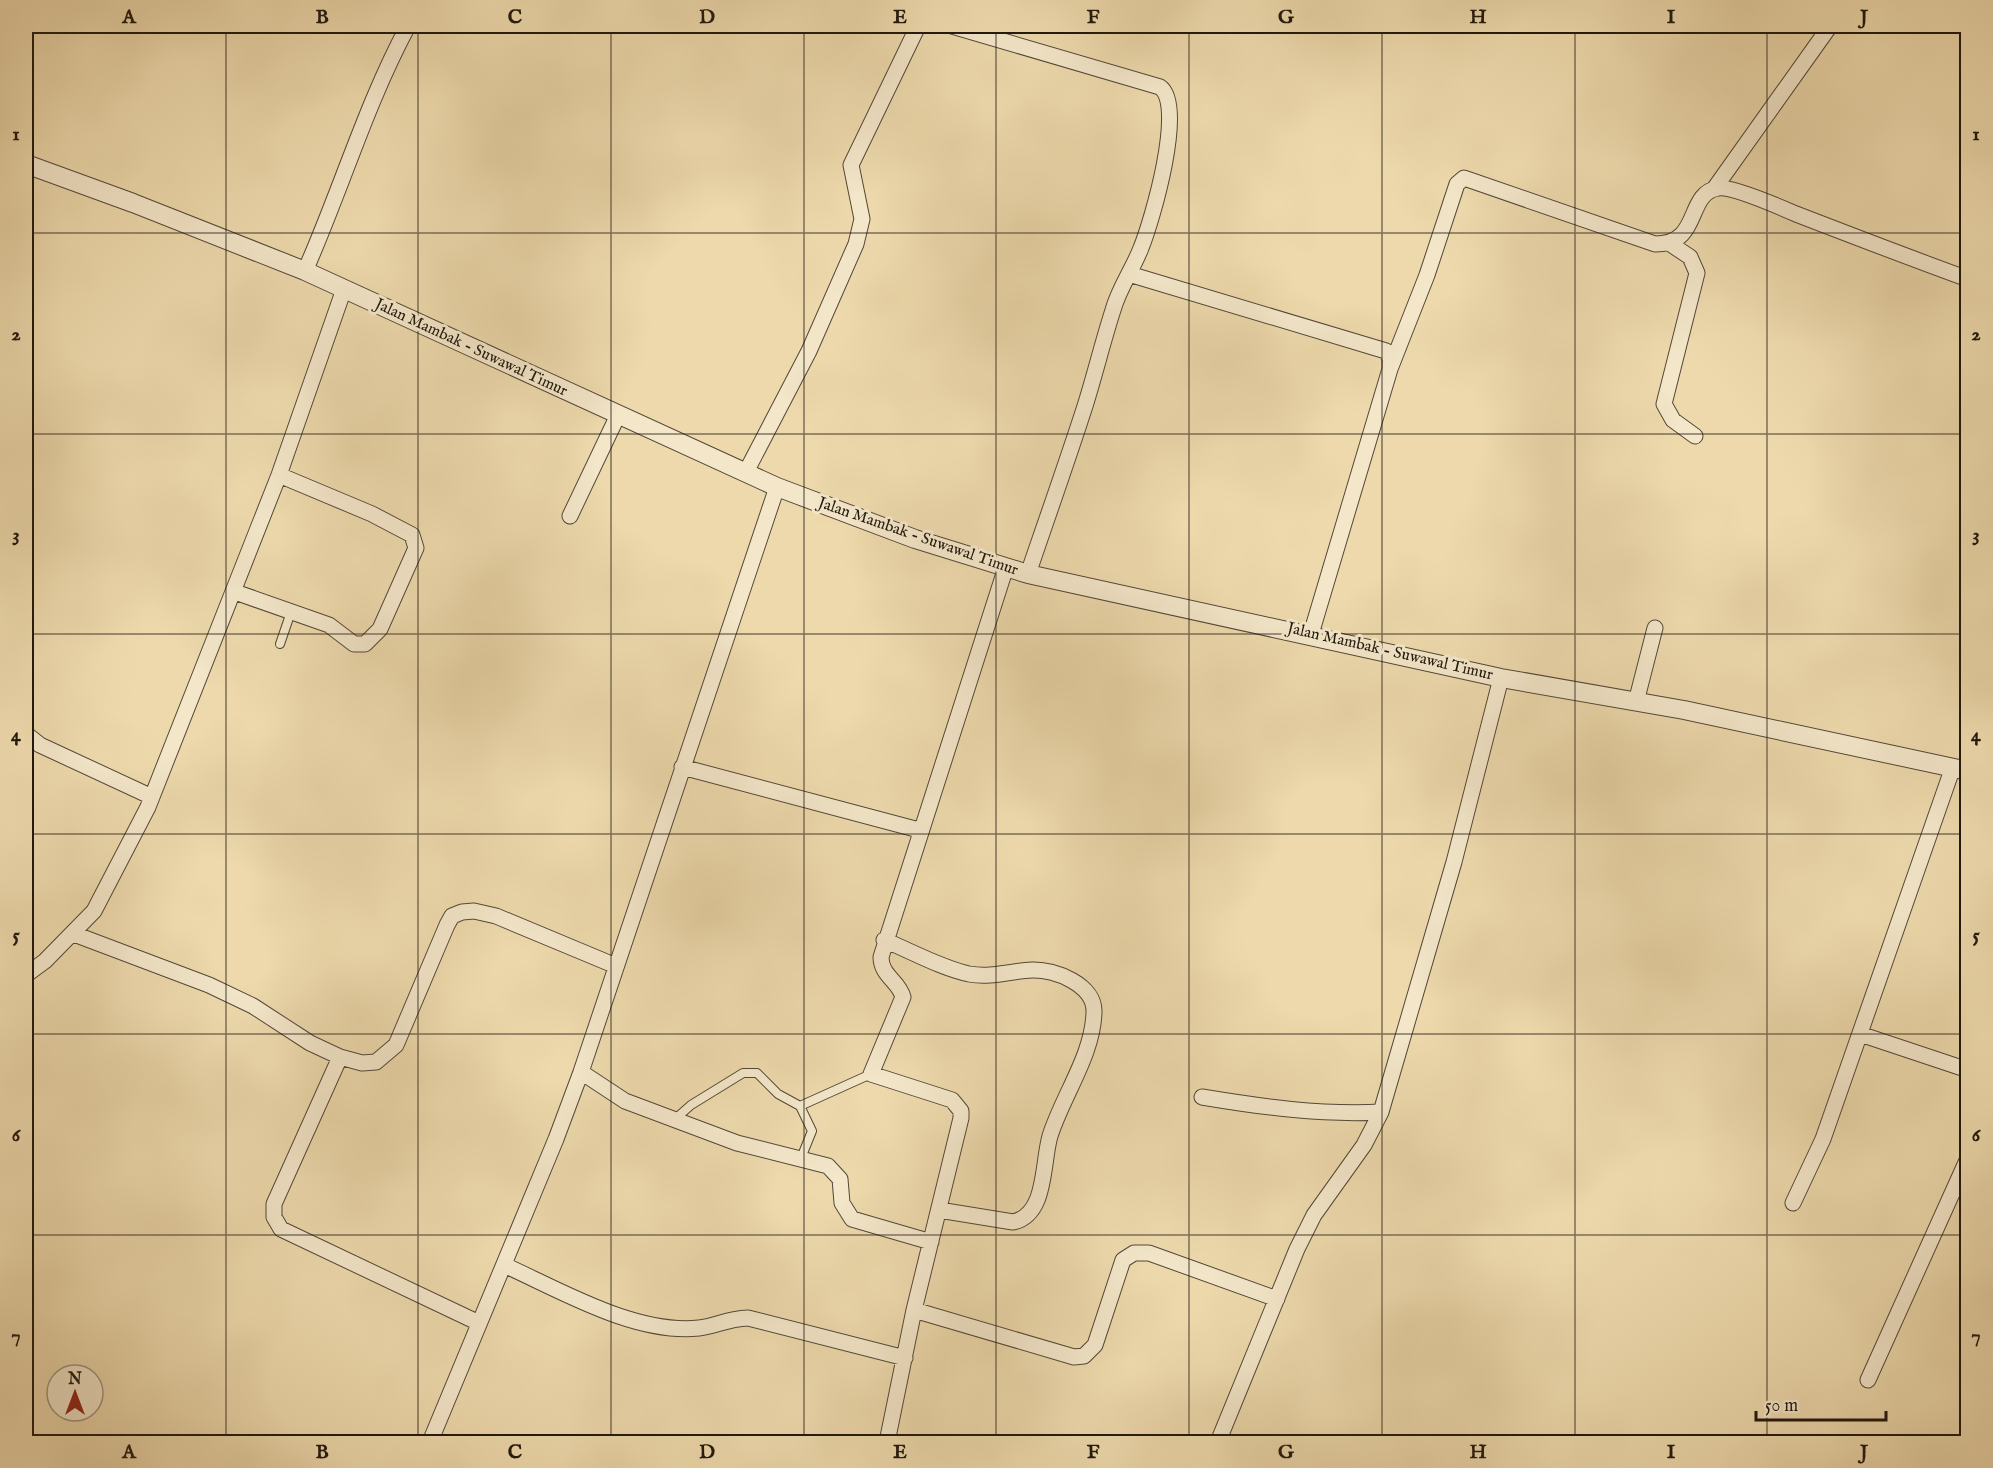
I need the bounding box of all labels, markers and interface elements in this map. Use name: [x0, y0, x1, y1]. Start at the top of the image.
text: A: [121, 5, 137, 30]
text: B: [315, 5, 329, 30]
text: C: [508, 5, 522, 30]
text: D: [699, 5, 715, 30]
text: E: [893, 5, 907, 30]
text: F: [1087, 5, 1100, 30]
text: G: [1278, 5, 1295, 30]
text: H: [1469, 5, 1487, 30]
text: I: [1667, 5, 1676, 30]
text: J: [1857, 5, 1869, 30]
text: 1: [12, 122, 20, 147]
text: 1: [1972, 122, 1980, 147]
street label: Jalan Mambak - Suwawal Timur: [370, 294, 571, 402]
text: 2: [11, 322, 21, 347]
text: 2: [1971, 322, 1981, 347]
street label: Jalan Mambak - Suwawal Timur: [813, 493, 1021, 581]
text: 3: [12, 523, 20, 548]
text: 3: [1972, 523, 1980, 548]
street label: Jalan Mambak - Suwawal Timur: [1283, 618, 1495, 685]
text: 4: [11, 723, 22, 748]
text: 4: [1971, 723, 1982, 748]
text: 5: [12, 923, 20, 948]
text: 5: [1972, 923, 1980, 948]
text: 6: [12, 1123, 22, 1148]
text: 6: [1972, 1123, 1982, 1148]
text: 7: [11, 1324, 21, 1349]
text: 7: [1971, 1324, 1981, 1349]
north arrow: [45, 1363, 105, 1423]
text: N: [67, 1370, 82, 1390]
scale bar: [1756, 1384, 1886, 1422]
text: 50 m: [1765, 1395, 1798, 1418]
text: A: [121, 1440, 137, 1465]
text: B: [315, 1440, 329, 1465]
text: C: [508, 1440, 522, 1465]
text: D: [699, 1440, 715, 1465]
text: E: [893, 1440, 907, 1465]
text: F: [1087, 1440, 1100, 1465]
text: G: [1278, 1440, 1295, 1465]
text: H: [1469, 1440, 1487, 1465]
text: I: [1667, 1440, 1676, 1465]
text: J: [1857, 1440, 1869, 1465]

